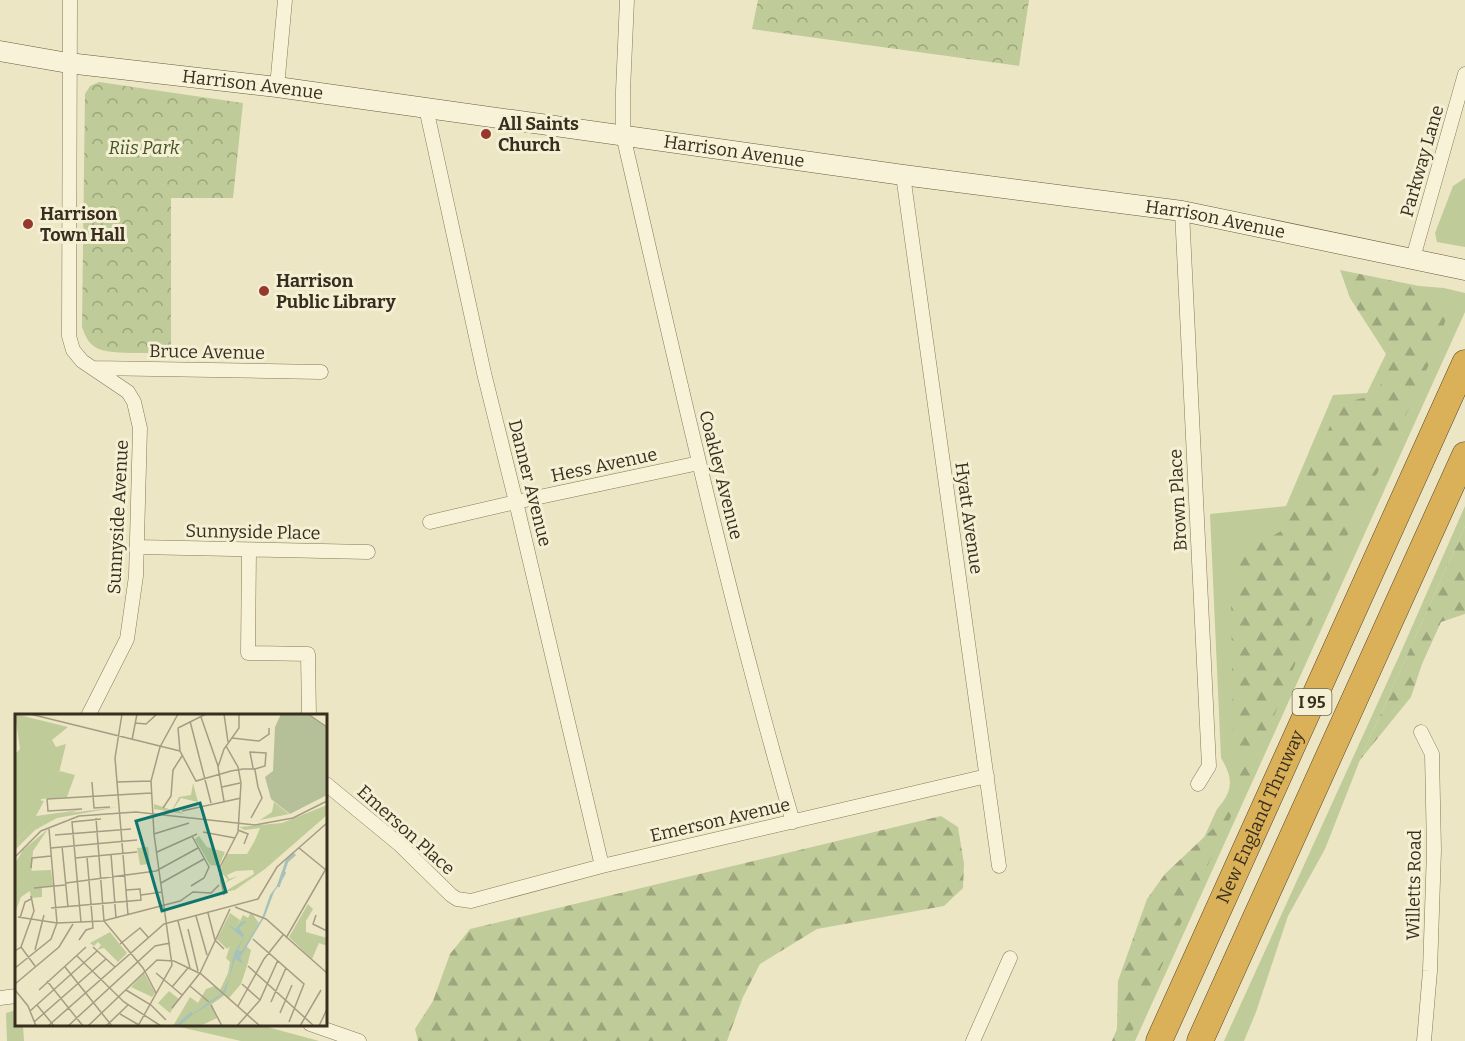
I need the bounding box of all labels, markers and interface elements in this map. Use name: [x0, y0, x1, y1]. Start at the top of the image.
street label: Harrison Avenue: [181, 65, 325, 104]
street label: Parkway Lane: [1396, 103, 1448, 219]
place label: All Saints Church: [498, 113, 579, 156]
marker: All Saints Church: [479, 127, 493, 141]
street label: Harrison Avenue: [662, 130, 806, 172]
park label: Riis Park: [108, 137, 180, 159]
street label: Harrison Avenue: [1144, 195, 1287, 243]
place label: Harrison Town Hall: [40, 203, 126, 246]
marker: Harrison Town Hall: [21, 217, 35, 231]
place label: Harrison Public Library: [276, 270, 397, 313]
marker: Harrison Public Library: [257, 284, 271, 298]
street label: Bruce Avenue: [149, 340, 265, 364]
street label: Coakley Avenue: [694, 408, 748, 542]
street label: Danner Avenue: [504, 417, 556, 549]
street label: Sunnyside Avenue: [103, 439, 133, 595]
street label: Hess Avenue: [549, 443, 659, 487]
street label: Brown Place: [1164, 448, 1192, 552]
street label: Hyatt Avenue: [950, 461, 988, 575]
street label: Sunnyside Place: [185, 520, 321, 544]
road number: I 95: [1292, 689, 1332, 715]
inset map: [15, 714, 327, 1026]
street label: New England Thruway: [1212, 726, 1309, 907]
street label: Emerson Place: [353, 780, 459, 880]
street label: Emerson Avenue: [648, 793, 792, 847]
street label: Willetts Road: [1402, 829, 1426, 940]

